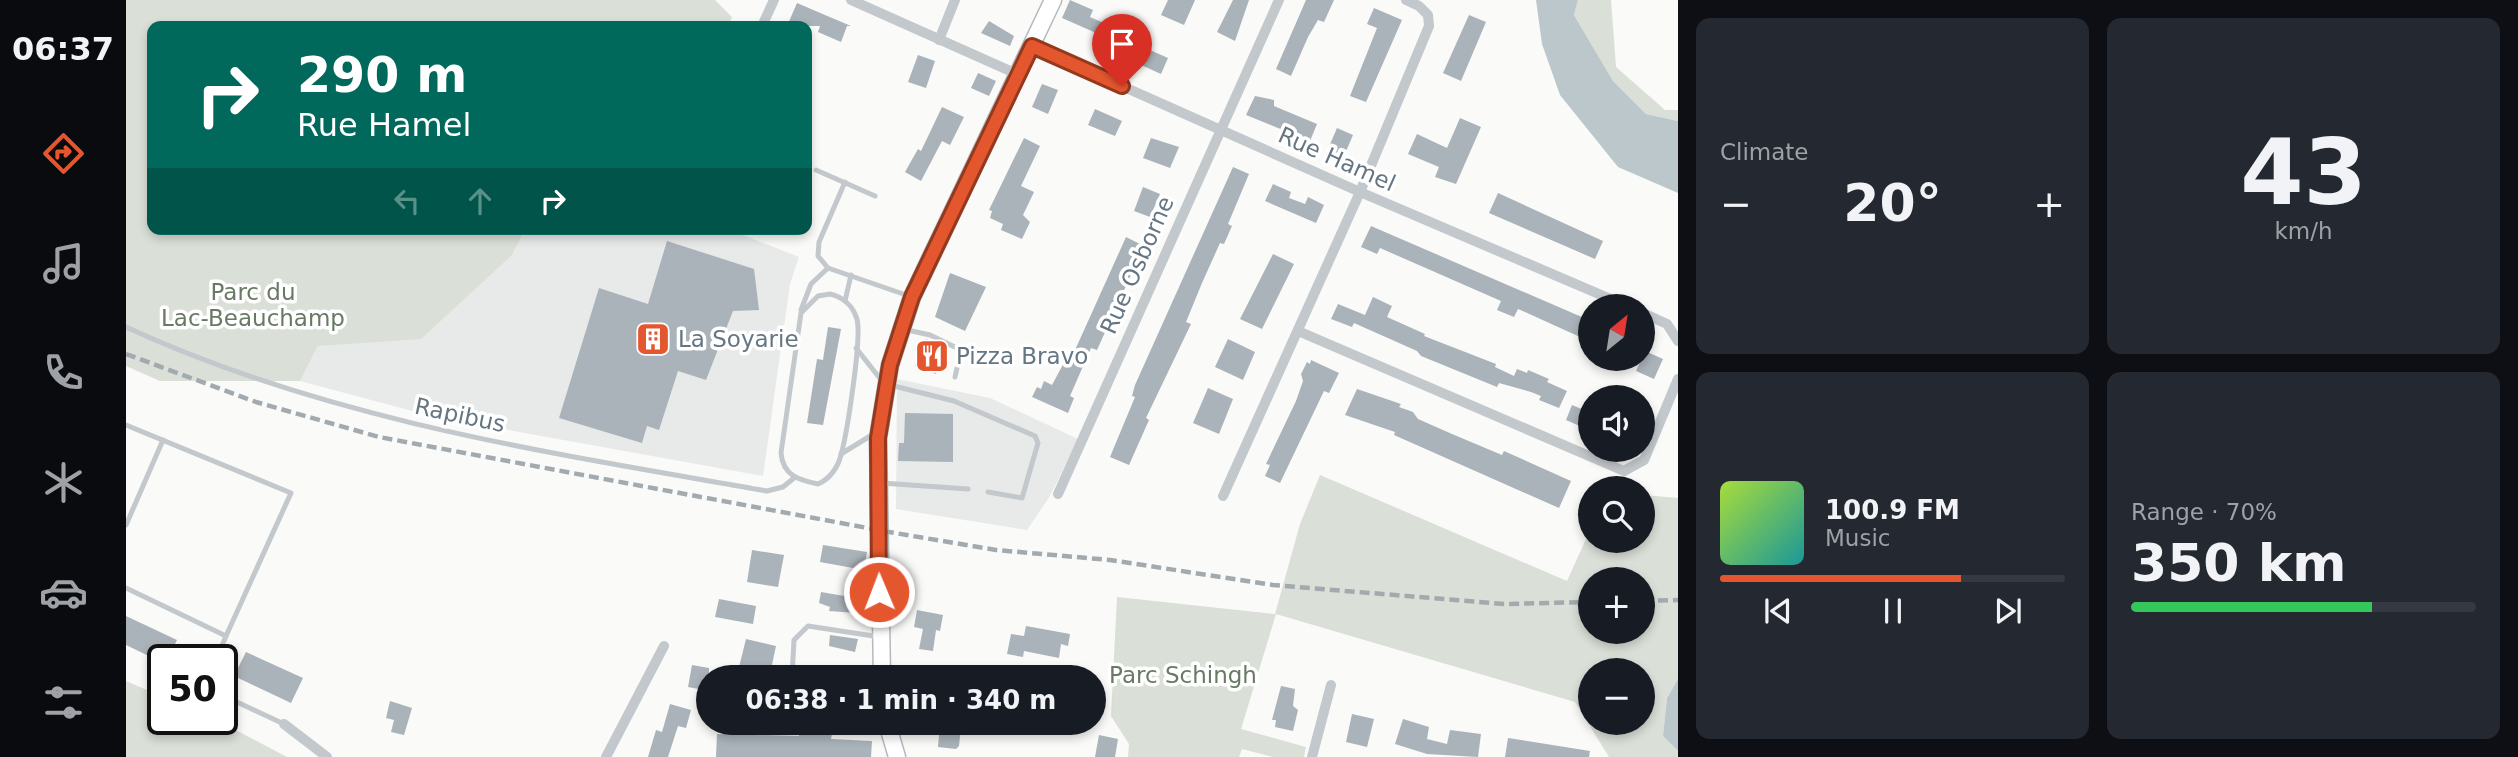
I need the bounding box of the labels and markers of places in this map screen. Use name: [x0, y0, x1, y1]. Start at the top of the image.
pin: [1092, 14, 1152, 86]
building icon: La Soyarie: [634, 320, 672, 358]
place label: La Soyarie: [678, 326, 799, 352]
restaurant icon: Pizza Bravo: [913, 337, 951, 375]
place label: Pizza Bravo: [956, 343, 1088, 369]

